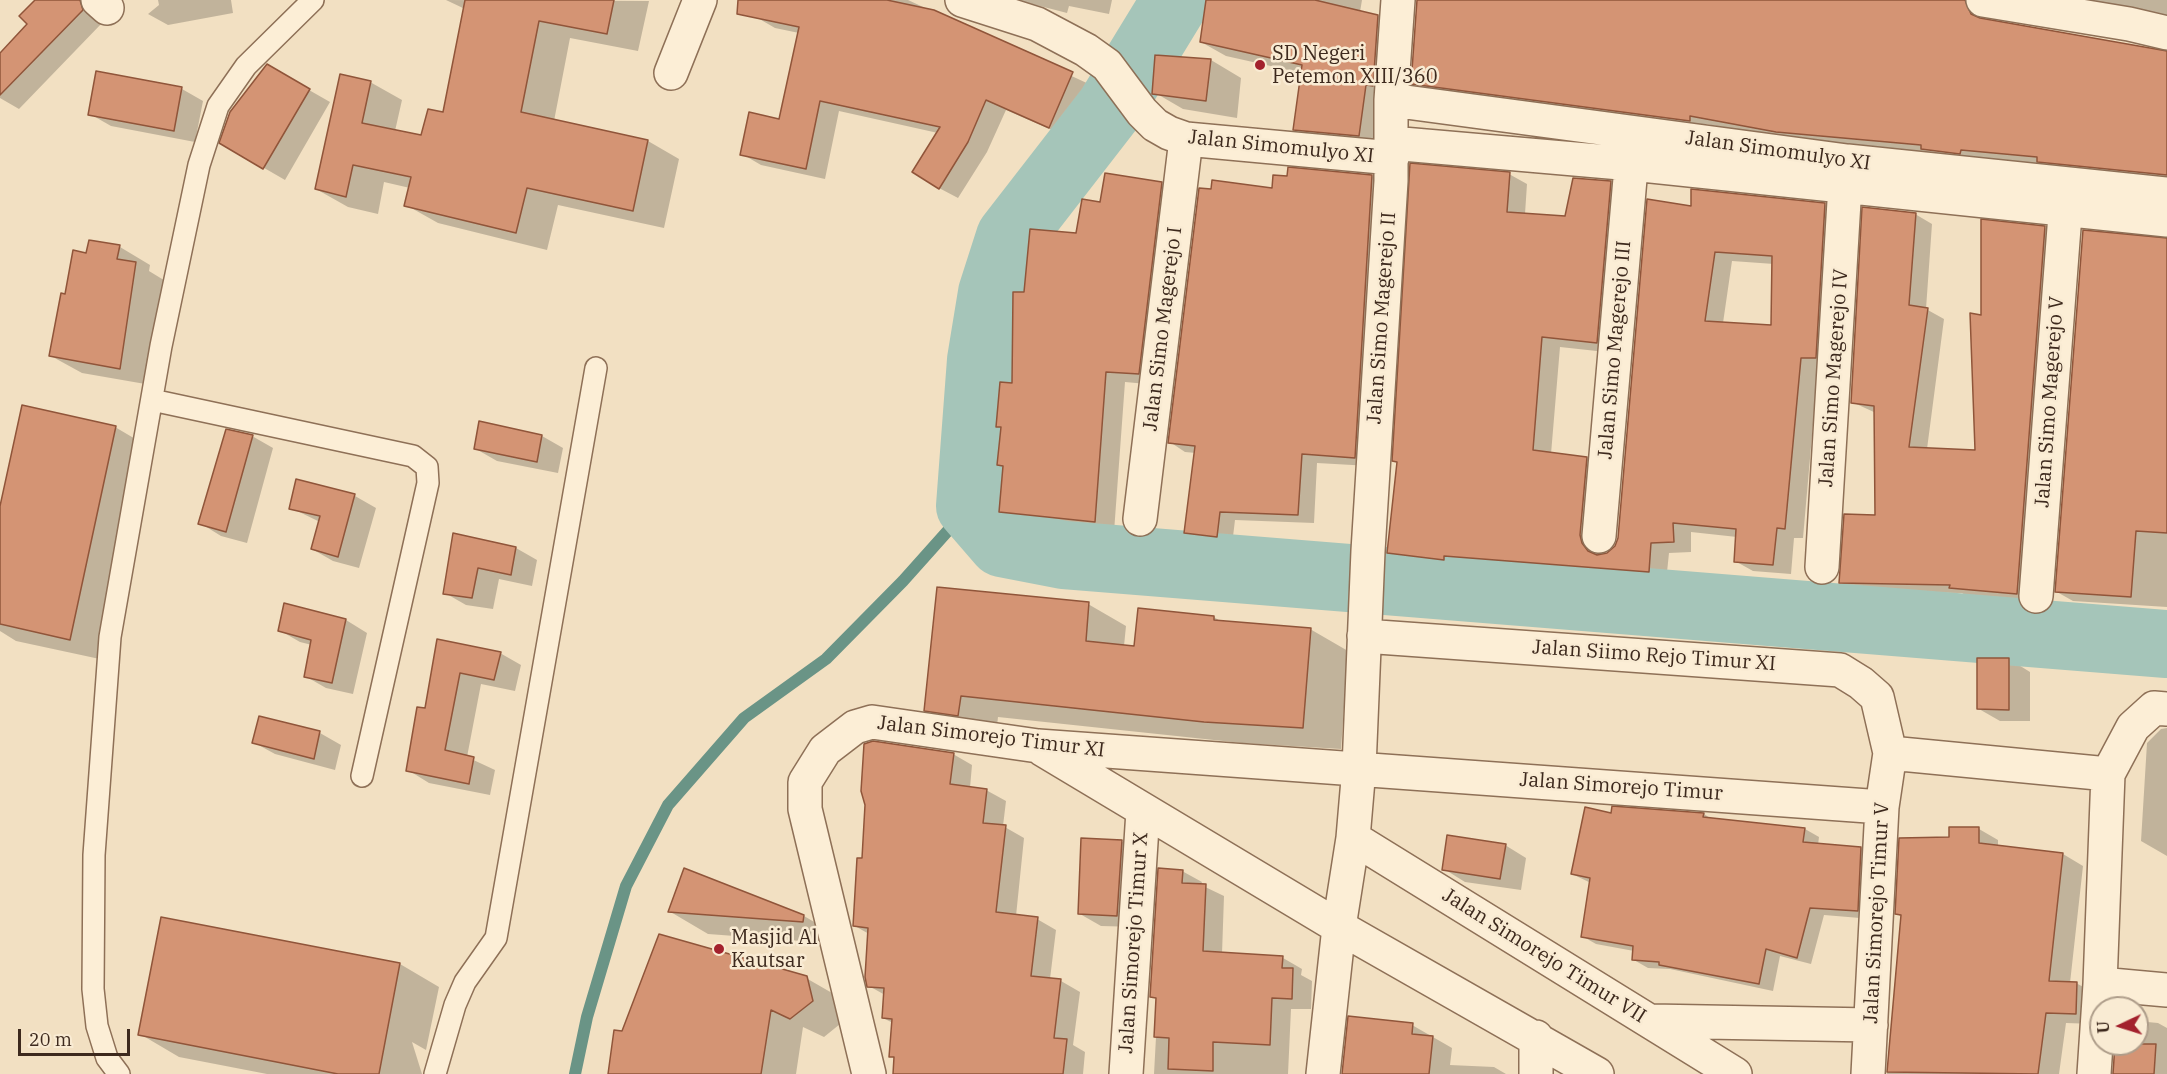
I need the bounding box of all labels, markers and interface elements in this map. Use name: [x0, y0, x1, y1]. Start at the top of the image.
place label: SD Negeri Petemon XIII/360: [1272, 42, 1438, 89]
marker: SD Negeri Petemon XIII/360: [1253, 58, 1267, 72]
street label: Jalan Simomulyo XI: [1187, 125, 1375, 169]
street label: Jalan Simomulyo XI: [1684, 126, 1872, 176]
street label: Jalan Simo Magerejo II: [1363, 211, 1401, 425]
street label: Jalan Simo Magerejo I: [1139, 226, 1187, 432]
street label: Jalan Simo Magerejo III: [1593, 240, 1637, 460]
street label: Jalan Simo Magerejo IV: [1814, 268, 1854, 488]
street label: Jalan Simo Magerejo V: [2031, 295, 2069, 509]
street label: Jalan Siimo Rejo Timur XI: [1531, 636, 1777, 676]
street label: Jalan Simorejo Timur XI: [876, 711, 1106, 763]
street label: Jalan Simorejo Timur: [1518, 768, 1724, 806]
street label: Jalan Simorejo Timur V: [1859, 802, 1895, 1024]
street label: Jalan Simorejo Timur X: [1114, 831, 1154, 1055]
street label: Jalan Simorejo Timur VII: [1438, 883, 1650, 1029]
place label: Masjid Al Kautsar: [731, 926, 818, 973]
marker: Masjid Al Kautsar: [712, 942, 726, 956]
north arrow: [2089, 996, 2149, 1056]
scale bar: [21, 1017, 134, 1055]
text: U: [2093, 1020, 2113, 1034]
text: 20 m: [29, 1028, 72, 1051]

